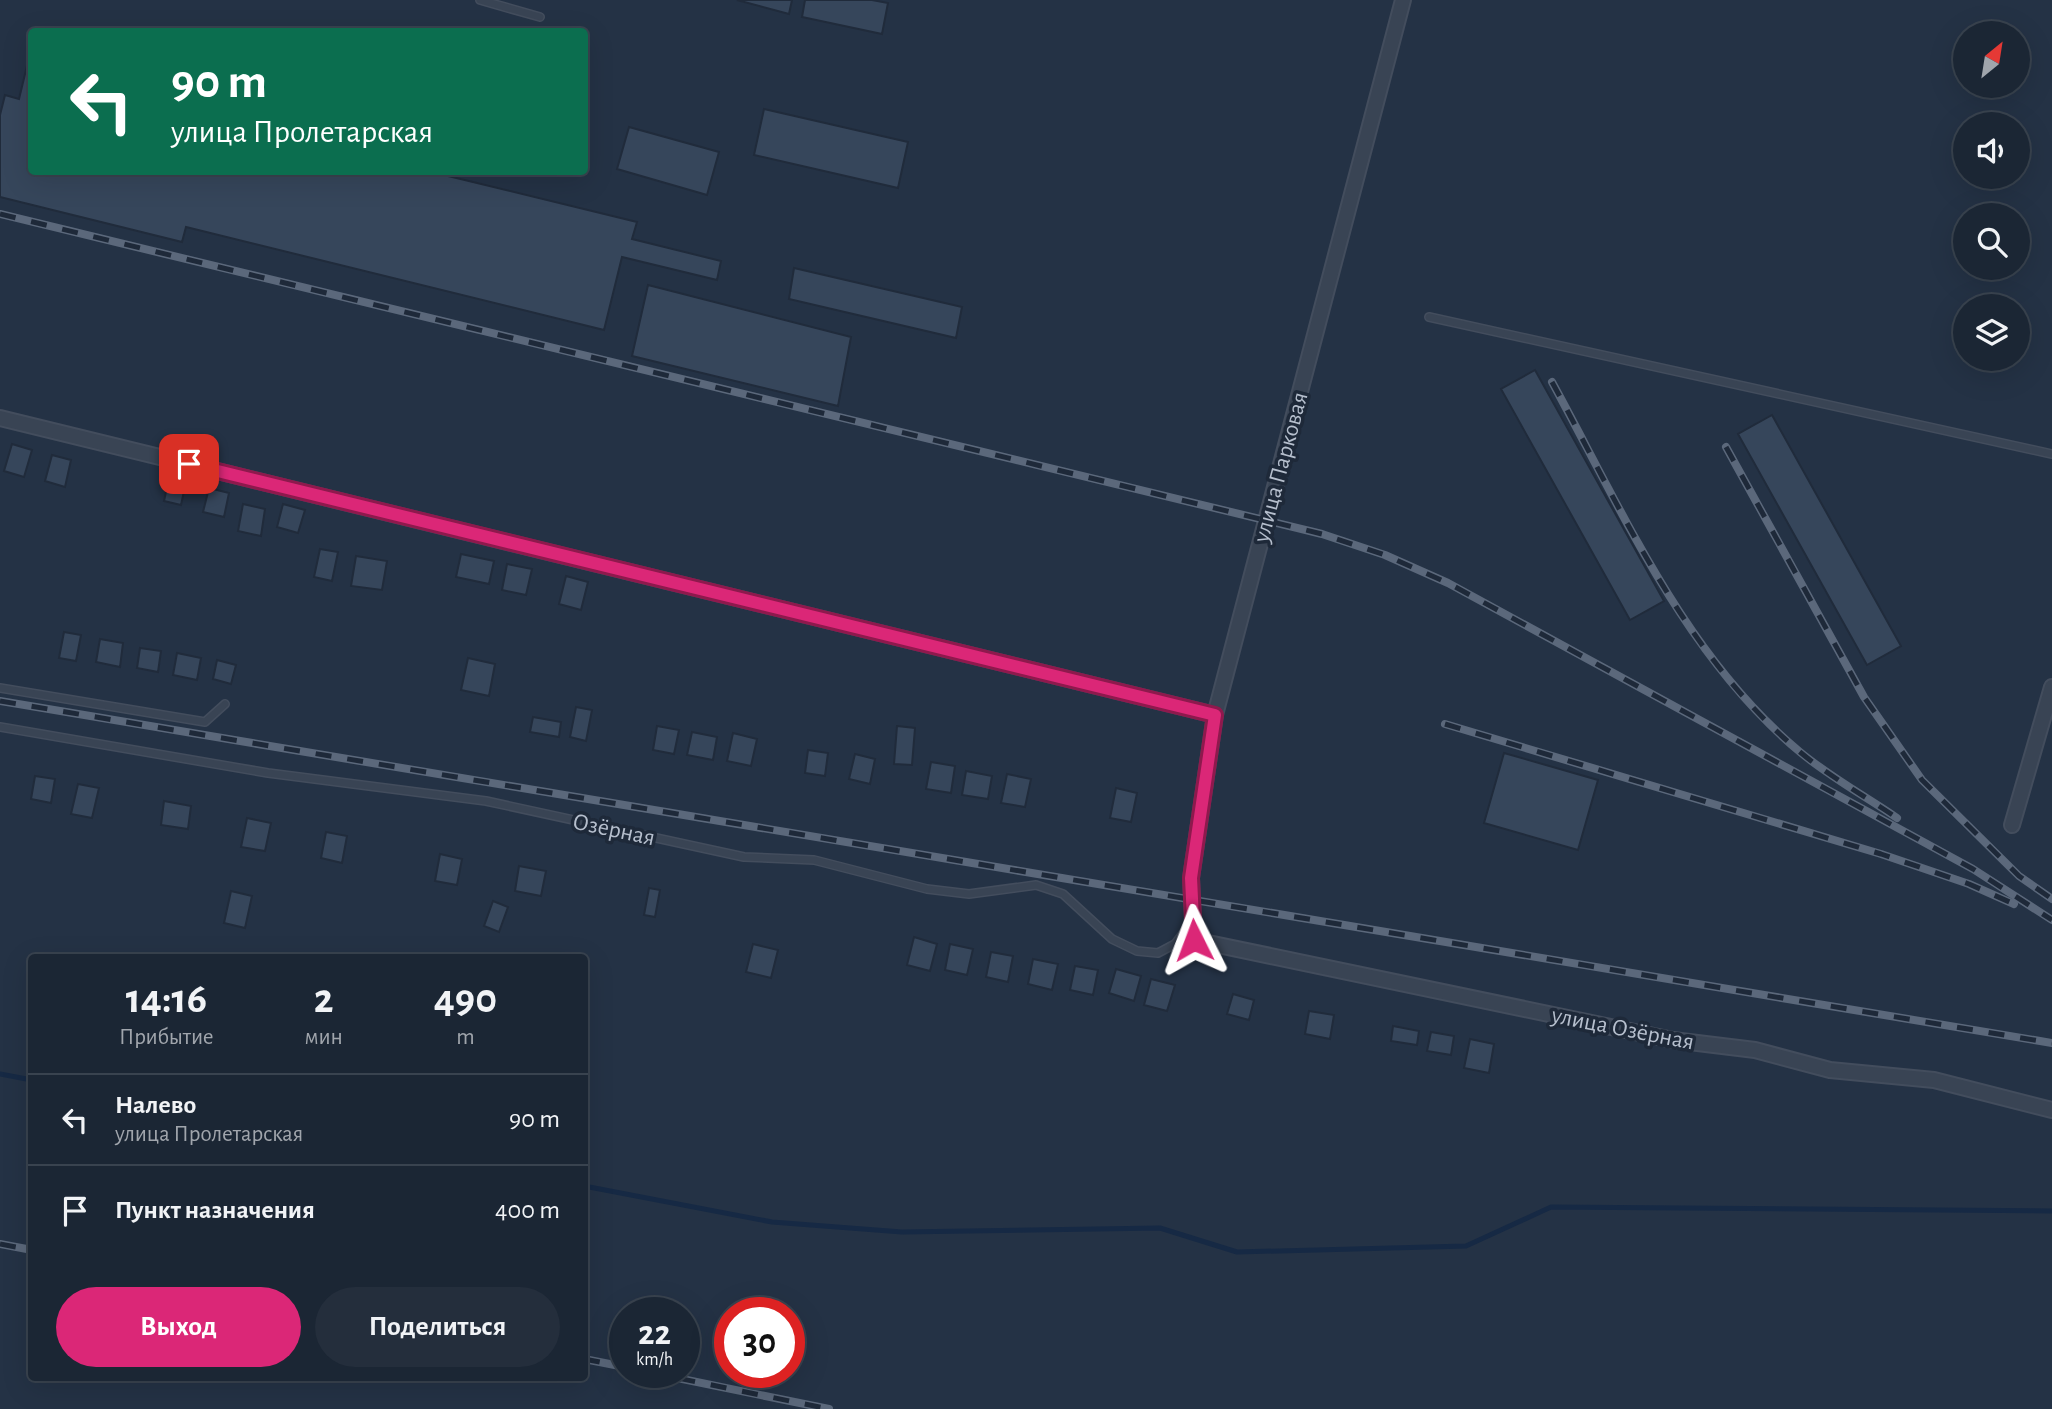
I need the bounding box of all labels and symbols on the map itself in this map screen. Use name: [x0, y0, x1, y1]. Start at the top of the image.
north arrow: [1953, 21, 2030, 98]
street label: улица Парковая: [1249, 390, 1313, 546]
pin: [159, 434, 219, 494]
street label: Озёрная: [570, 810, 657, 850]
position arrow: [1157, 903, 1231, 977]
street label: улица Озёрная: [1549, 1003, 1696, 1055]
speed limit sign: 30: [714, 1297, 805, 1388]

